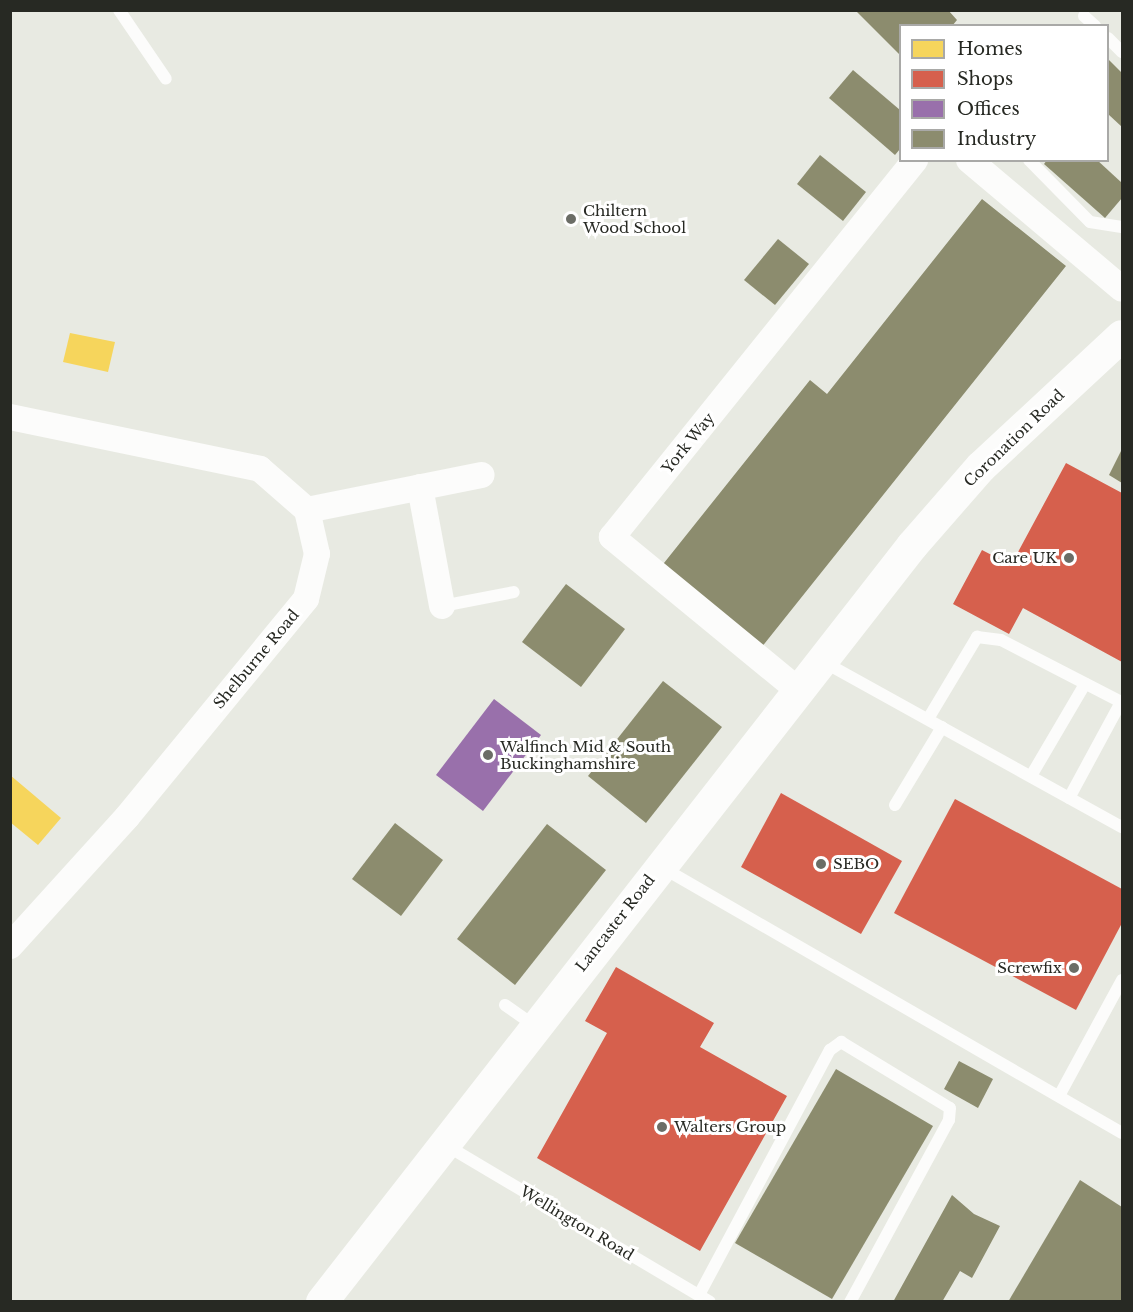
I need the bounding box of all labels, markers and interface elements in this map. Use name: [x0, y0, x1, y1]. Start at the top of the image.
legend: [899, 24, 1109, 162]
text: Homes: [957, 38, 1023, 60]
text: Shops: [957, 68, 1013, 90]
text: Offices: [957, 98, 1020, 120]
text: Industry: [957, 128, 1036, 150]
place label: Chiltern Wood School: [583, 201, 686, 236]
marker: Chiltern Wood School: [564, 212, 578, 226]
street label: Coronation Road: [960, 386, 1068, 490]
street label: York Way: [658, 409, 718, 477]
place label: Care UK: [992, 549, 1057, 567]
marker: Care UK: [1062, 551, 1076, 565]
street label: Shelburne Road: [209, 606, 303, 712]
place label: Walfinch Mid & South Buckinghamshire: [500, 737, 671, 772]
marker: Walfinch Mid & South Buckinghamshire: [481, 748, 495, 762]
place label: SEBO: [833, 855, 879, 873]
marker: SEBO: [814, 857, 828, 871]
street label: Lancaster Road: [571, 871, 659, 975]
place label: Screwfix: [997, 959, 1062, 977]
marker: Screwfix: [1067, 961, 1081, 975]
place label: Walters Group: [674, 1118, 786, 1136]
marker: Walters Group: [655, 1120, 669, 1134]
street label: Wellington Road: [517, 1182, 637, 1264]

